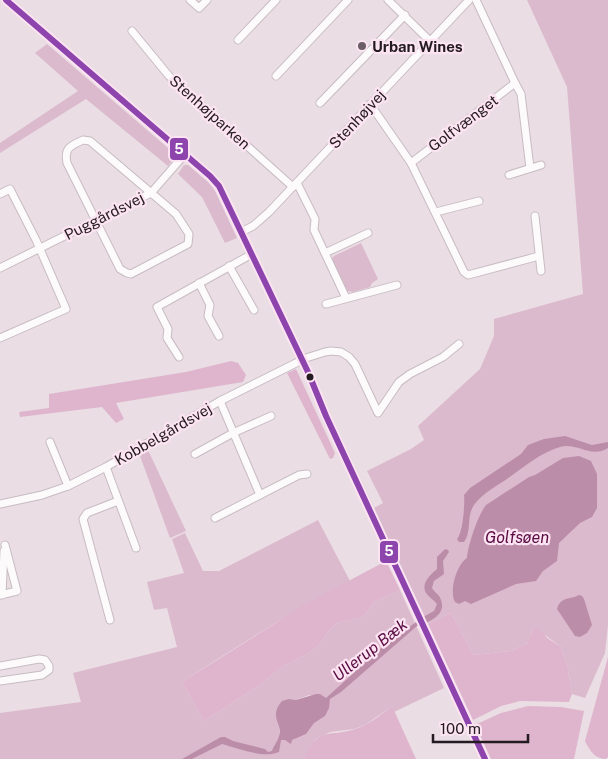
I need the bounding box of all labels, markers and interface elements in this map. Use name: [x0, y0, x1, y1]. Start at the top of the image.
place label: Urban Wines: [372, 38, 463, 55]
marker: Urban Wines: [356, 40, 368, 52]
street label: Stenhøjparken: [166, 71, 254, 153]
street label: Stenhøjvej: [326, 86, 388, 152]
street label: Golfvænget: [425, 91, 501, 155]
line badge: 5: [169, 137, 189, 161]
text: 5: [174, 141, 184, 157]
street label: Puggårdsvej: [61, 189, 147, 243]
unlabelled marker: [305, 372, 315, 382]
street label: Kobbelgårdsvej: [112, 399, 214, 469]
water label: Golfsøen: [485, 528, 549, 547]
line badge: 5: [379, 540, 399, 564]
text: 5: [384, 543, 394, 559]
water label: Ullerup Bæk: [329, 615, 411, 685]
scale bar: [433, 712, 528, 744]
text: 100 m: [440, 720, 481, 737]

